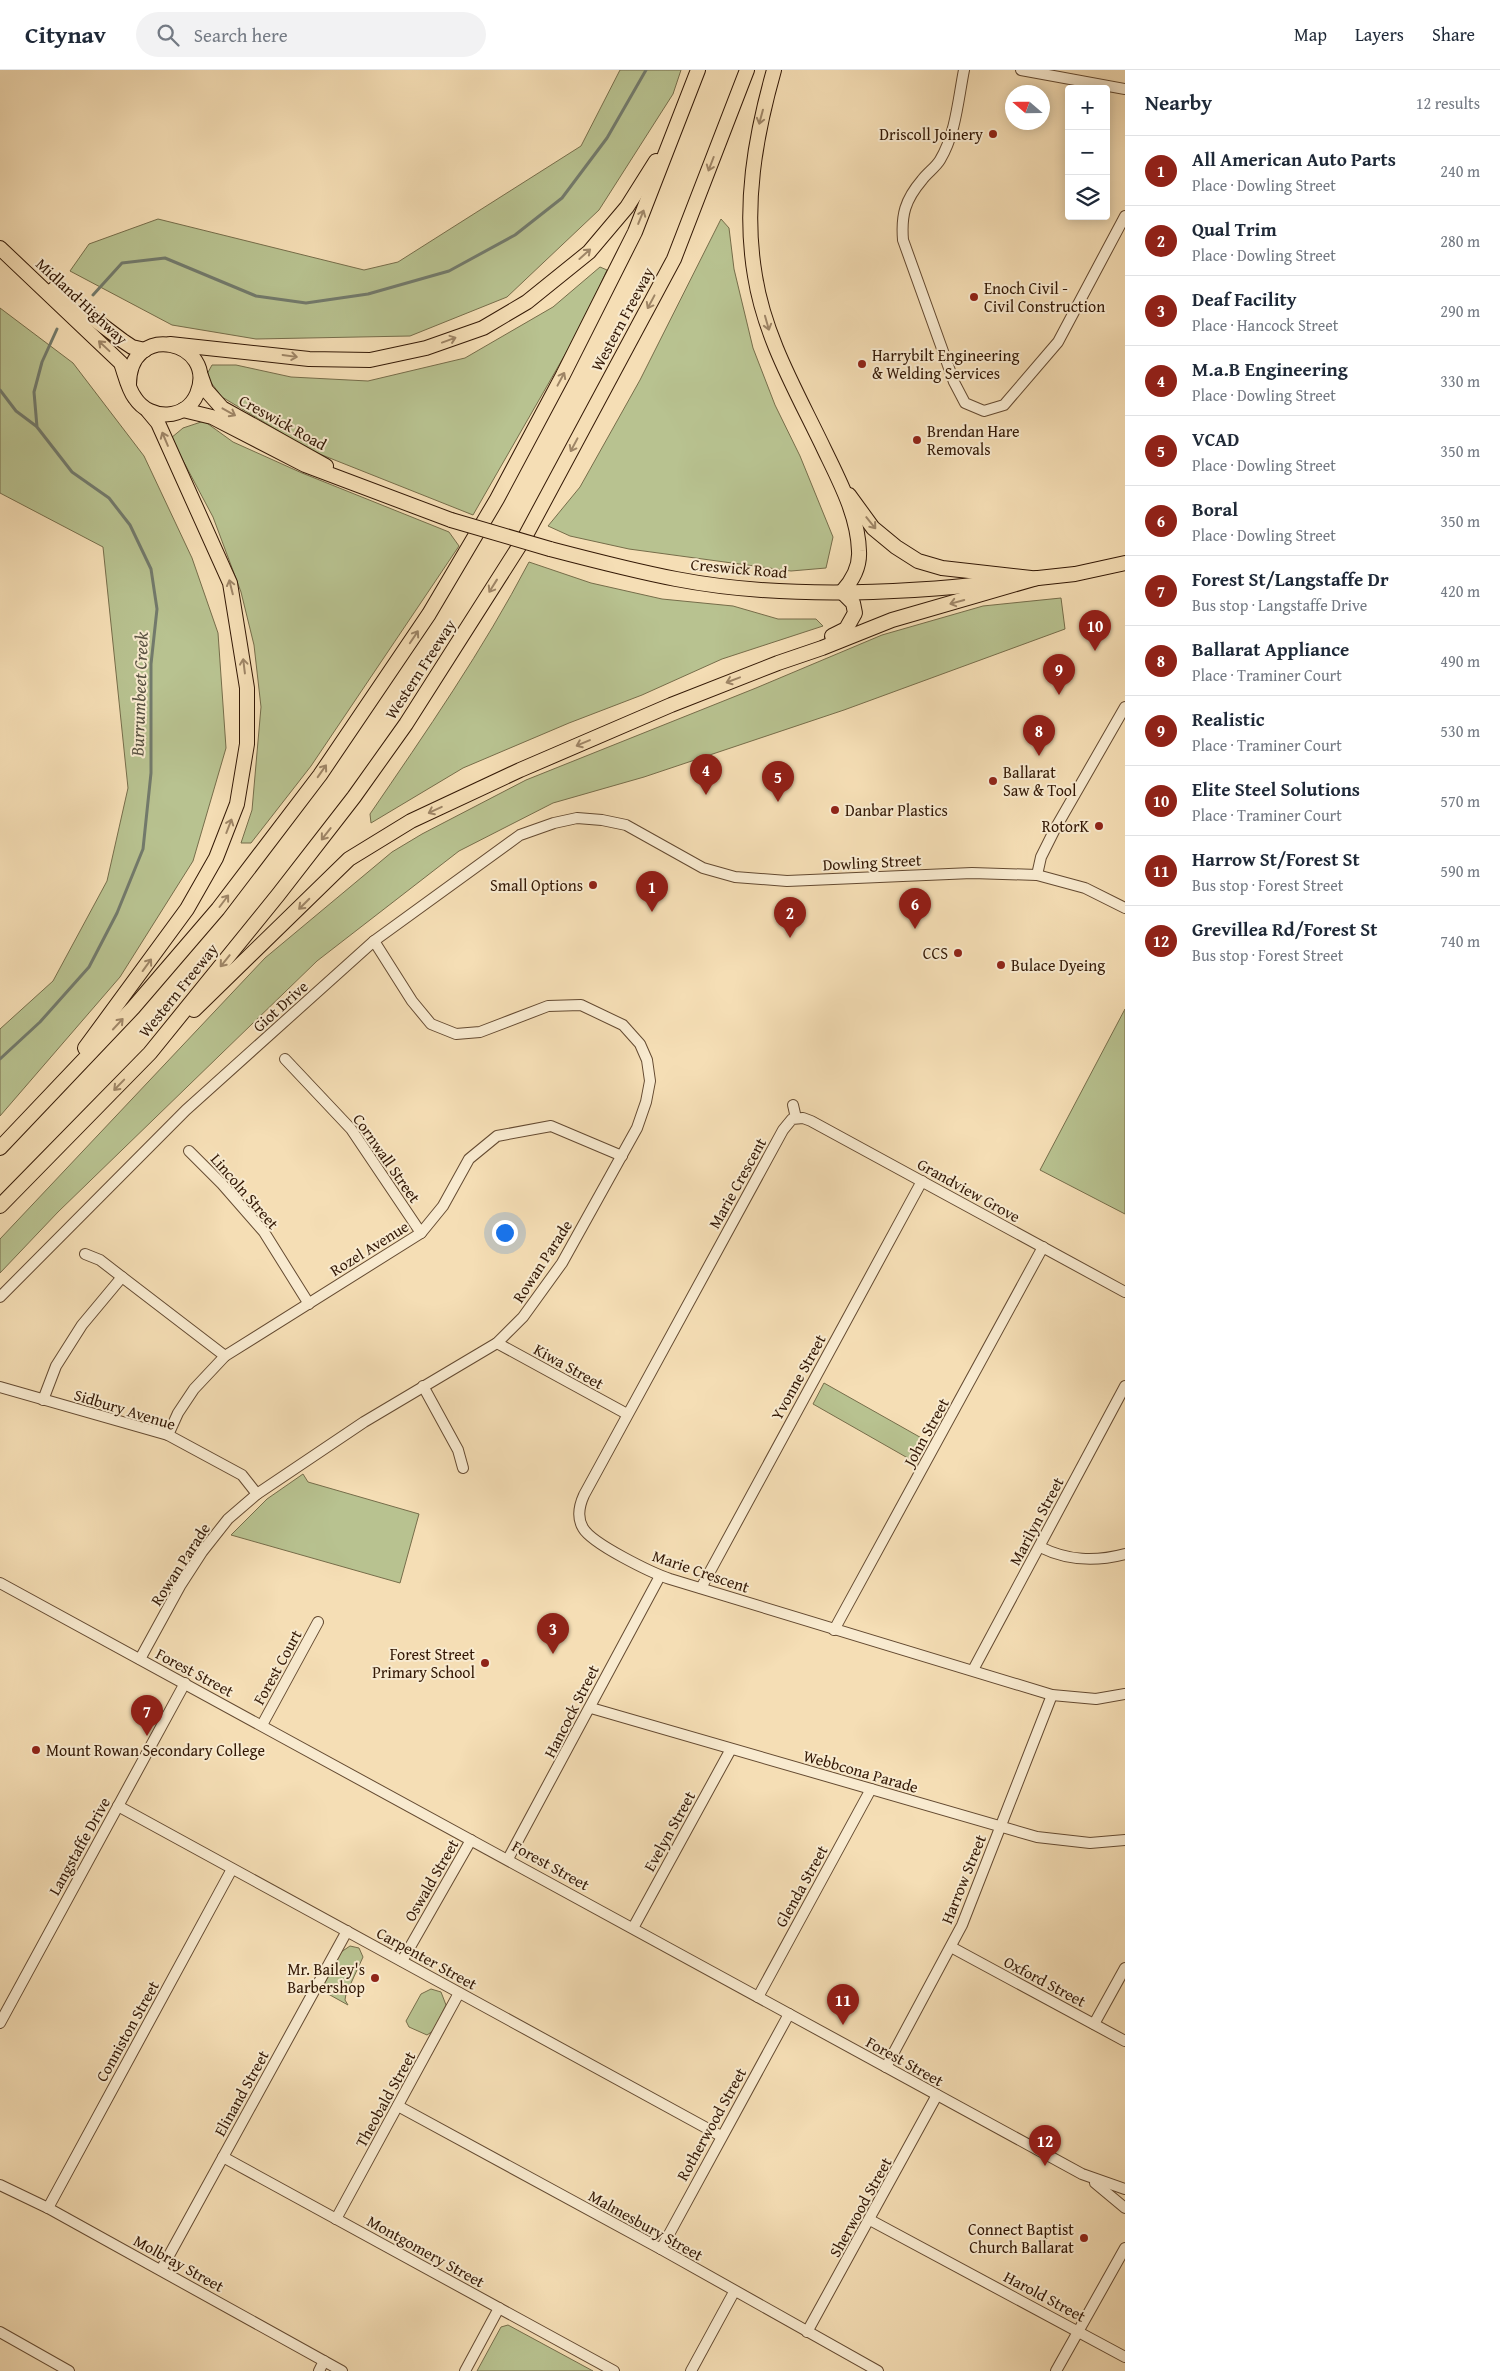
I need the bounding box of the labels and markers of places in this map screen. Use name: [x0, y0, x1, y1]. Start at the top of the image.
place label: Driscoll Joinery: [879, 122, 983, 146]
marker: Driscoll Joinery: [987, 128, 999, 140]
place label: Enoch Civil - Civil Construction: [984, 276, 1105, 318]
marker: Enoch Civil - Civil Construction: [968, 291, 980, 303]
place label: Harrybilt Engineering & Welding Services: [872, 343, 1019, 385]
marker: Harrybilt Engineering & Welding Services: [856, 358, 868, 370]
place label: Brendan Hare Removals: [927, 419, 1020, 461]
marker: Brendan Hare Removals: [911, 434, 923, 446]
pin: 10: [1079, 610, 1111, 651]
pin: 9: [1043, 654, 1075, 695]
pin: 8: [1023, 715, 1055, 756]
pin: 4: [690, 754, 722, 795]
place label: Ballarat Saw & Tool: [1003, 760, 1077, 802]
pin: 5: [762, 761, 794, 802]
marker: Ballarat Saw & Tool: [987, 775, 999, 787]
place label: Danbar Plastics: [845, 798, 948, 822]
marker: Danbar Plastics: [829, 804, 841, 816]
place label: RotorK: [1042, 814, 1090, 838]
marker: RotorK: [1093, 820, 1105, 832]
pin: 1: [636, 871, 668, 912]
place label: Small Options: [490, 873, 583, 897]
marker: Small Options: [587, 879, 599, 891]
pin: 6: [899, 888, 931, 929]
pin: 2: [774, 897, 806, 938]
place label: CCS: [923, 941, 948, 965]
marker: CCS: [952, 947, 964, 959]
place label: Bulace Dyeing: [1011, 953, 1105, 977]
marker: Bulace Dyeing: [995, 959, 1007, 971]
pin: 3: [537, 1613, 569, 1654]
place label: Forest Street Primary School: [372, 1642, 476, 1684]
marker: Forest Street Primary School: [479, 1657, 491, 1669]
pin: 7: [131, 1695, 163, 1736]
place label: Mount Rowan Secondary College: [46, 1738, 265, 1762]
marker: Mount Rowan Secondary College: [30, 1744, 42, 1756]
place label: Mr. Bailey's Barbershop: [287, 1957, 365, 1999]
marker: Mr. Bailey's Barbershop: [369, 1972, 381, 1984]
pin: 11: [827, 1984, 859, 2025]
pin: 12: [1029, 2125, 1061, 2166]
place label: Connect Baptist Church Ballarat: [968, 2217, 1074, 2259]
marker: Connect Baptist Church Ballarat: [1078, 2232, 1090, 2244]

